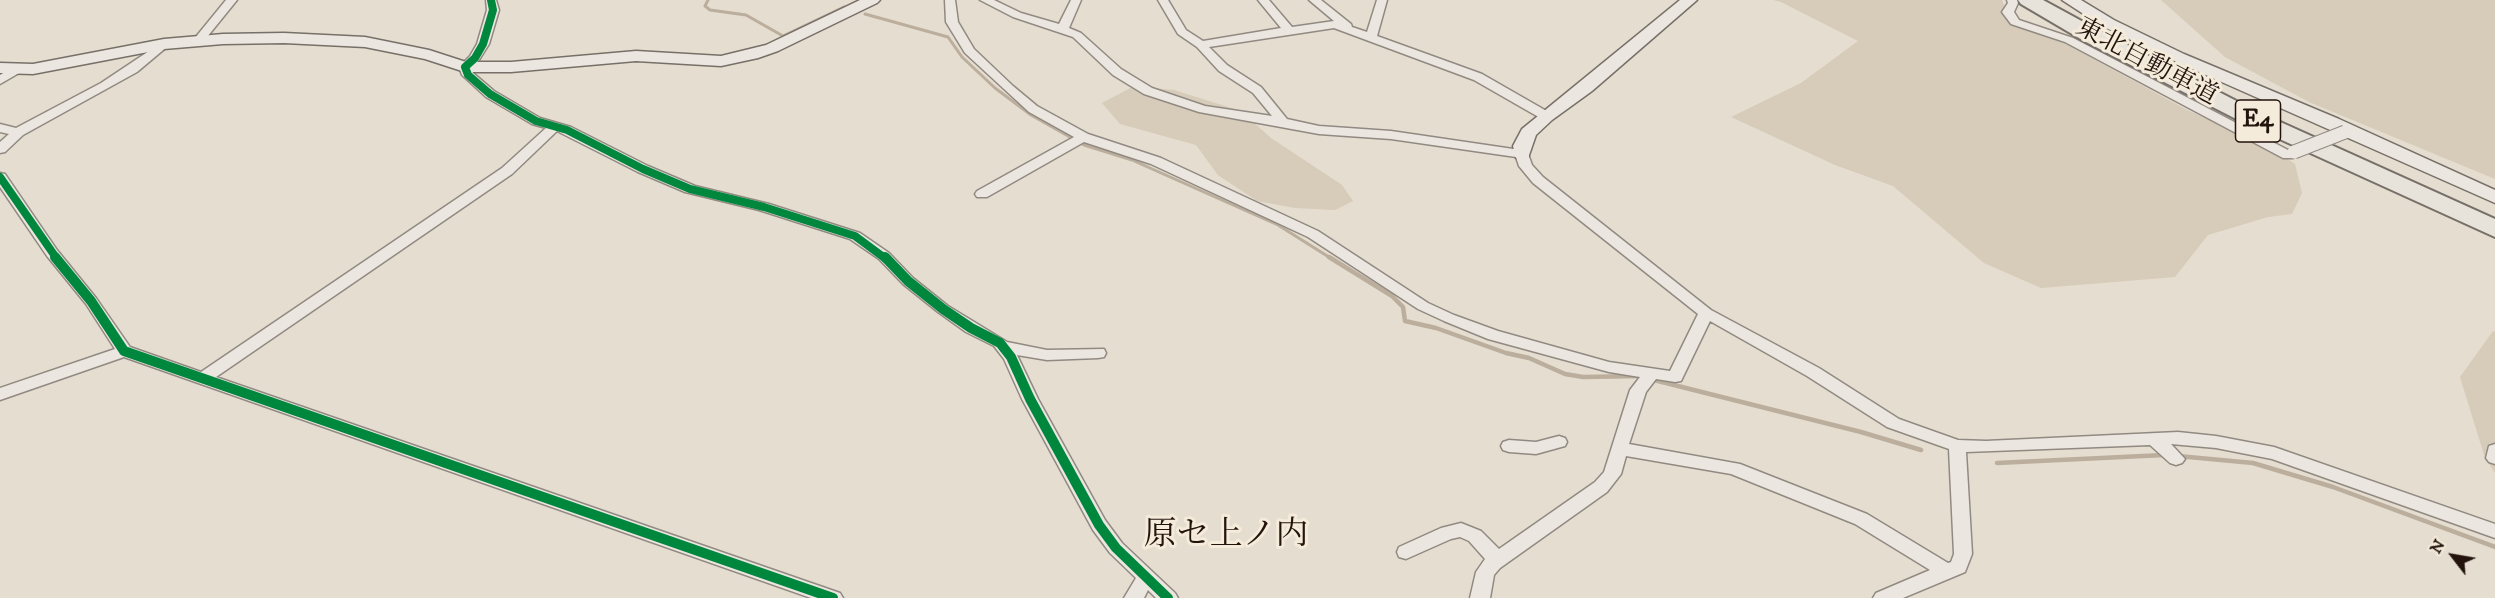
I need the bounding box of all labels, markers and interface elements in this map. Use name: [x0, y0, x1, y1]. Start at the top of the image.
street label: 東北自動車道: [2070, 13, 2222, 113]
road number: E4: [2236, 100, 2280, 142]
district label: 原セ上ノ内: [1144, 517, 1308, 557]
north arrow: [2423, 526, 2483, 586]
text: N: [2426, 536, 2450, 558]

